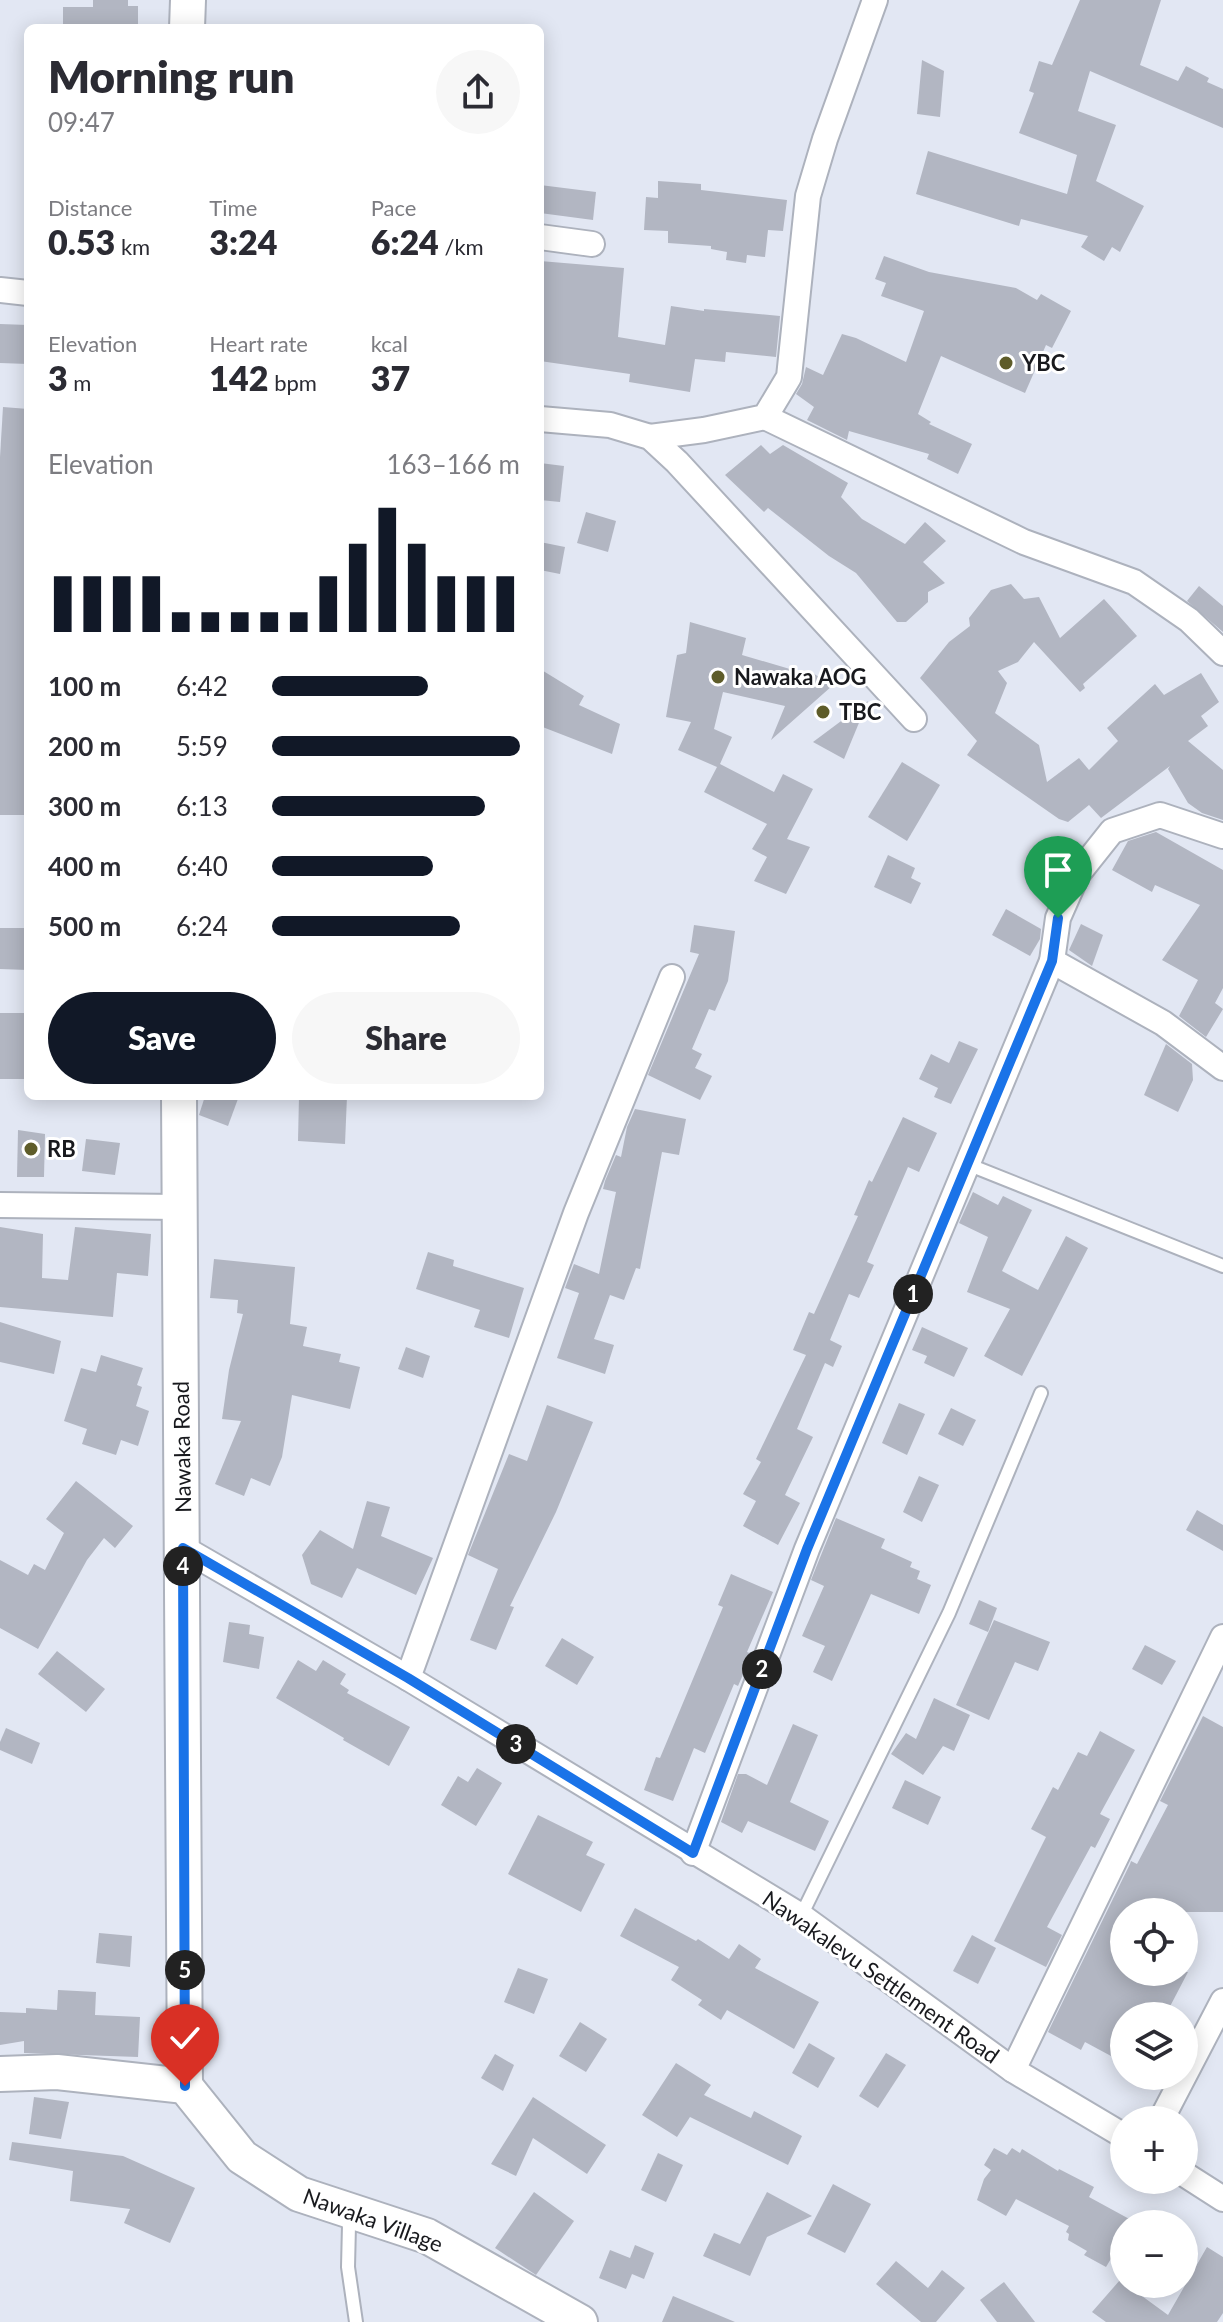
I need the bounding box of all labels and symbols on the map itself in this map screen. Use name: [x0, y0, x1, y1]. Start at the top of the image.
place label: YBC: [1021, 349, 1066, 376]
marker: YBC: [997, 354, 1015, 372]
place label: Nawaka AOG: [734, 663, 867, 690]
marker: Nawaka AOG: [709, 668, 727, 686]
place label: TBC: [839, 698, 882, 725]
marker: TBC: [814, 703, 832, 721]
pin: [1024, 836, 1092, 918]
place label: RB: [47, 1135, 76, 1162]
marker: RB: [22, 1140, 40, 1158]
pin: 1: [893, 1274, 933, 1314]
street label: Nawaka Road: [167, 1381, 196, 1513]
pin: 4: [163, 1546, 203, 1586]
pin: 2: [742, 1649, 782, 1689]
pin: 3: [496, 1724, 536, 1764]
street label: Nawakalevu Settlement Road: [758, 1884, 1005, 2069]
pin: 5: [165, 1950, 205, 1990]
pin: [151, 2004, 219, 2086]
street label: Nawaka Village: [300, 2182, 447, 2257]

